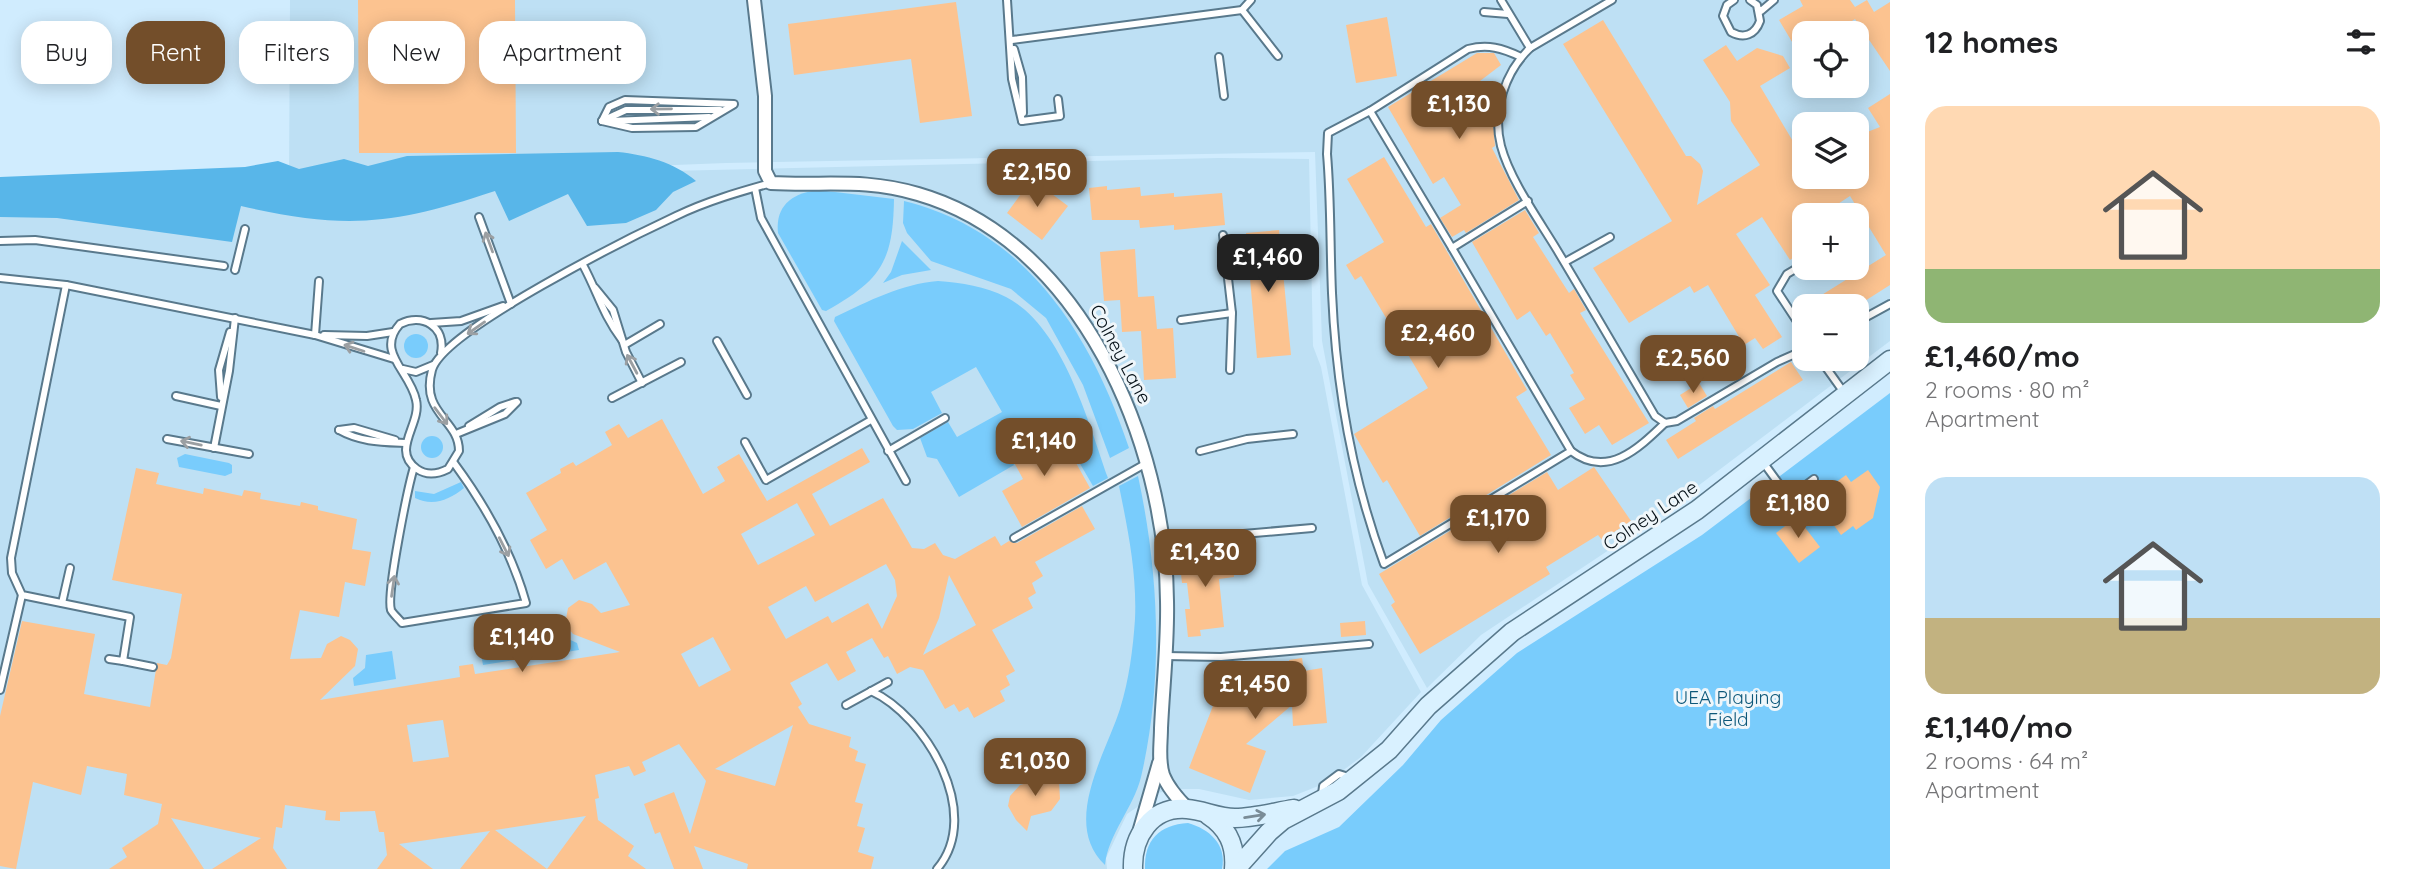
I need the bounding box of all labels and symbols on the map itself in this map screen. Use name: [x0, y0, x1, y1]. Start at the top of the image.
pin: £1,130: [1402, 82, 1516, 141]
one-way arrow: [650, 102, 673, 116]
pin: £2,150: [980, 150, 1094, 209]
one-way arrow: [482, 232, 494, 254]
pin: £1,460: [1211, 234, 1325, 294]
street label: Colney Lane: [1085, 300, 1157, 408]
pin: £2,460: [1381, 310, 1495, 370]
one-way arrow: [467, 321, 486, 335]
pin: £2,560: [1636, 336, 1750, 395]
one-way arrow: [344, 340, 366, 353]
one-way arrow: [625, 354, 638, 375]
one-way arrow: [434, 406, 449, 424]
pin: £1,140: [987, 419, 1101, 478]
one-way arrow: [180, 436, 203, 450]
street label: Colney Lane: [1598, 475, 1702, 555]
pin: £1,180: [1741, 480, 1855, 540]
pin: £1,170: [1441, 496, 1555, 555]
pin: £1,430: [1148, 530, 1262, 589]
one-way arrow: [498, 536, 512, 557]
one-way arrow: [387, 575, 400, 598]
pin: £1,140: [465, 614, 579, 674]
pin: £1,450: [1198, 662, 1312, 721]
park label: UEA Playing Field: [1675, 685, 1781, 731]
pin: £1,030: [978, 738, 1092, 798]
one-way arrow: [1243, 809, 1266, 822]

